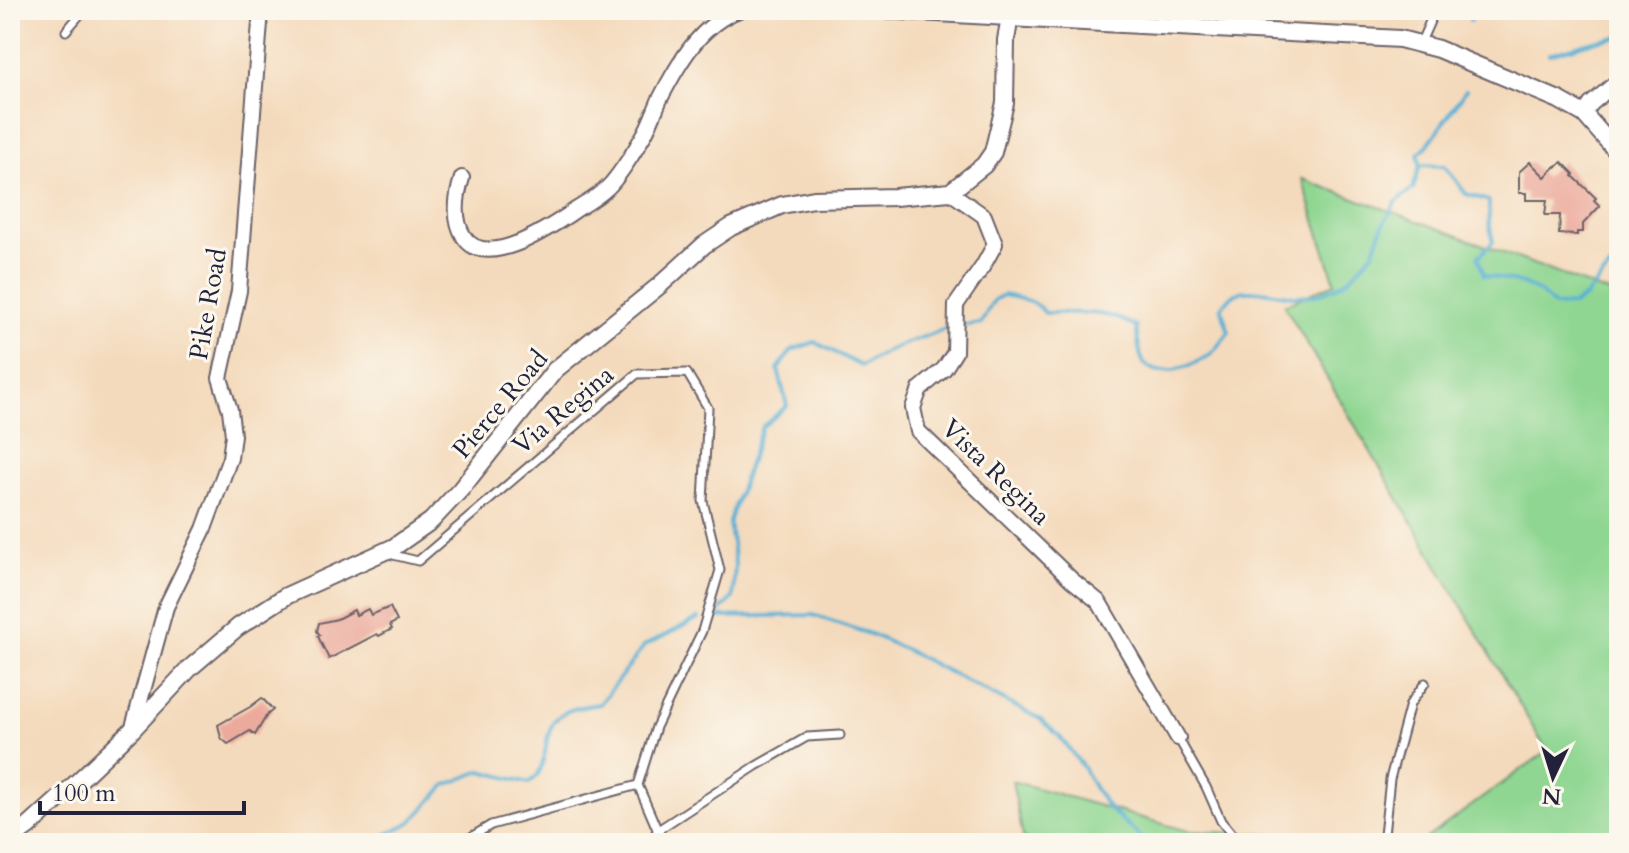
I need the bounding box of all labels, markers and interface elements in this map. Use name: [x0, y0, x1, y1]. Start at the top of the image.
street label: Pike Road: [181, 245, 235, 362]
street label: Pierce Road: [444, 342, 556, 466]
street label: Via Regina: [505, 357, 621, 463]
street label: Vista Regina: [934, 411, 1058, 533]
north arrow: [1513, 737, 1593, 817]
scale bar: [40, 765, 244, 815]
text: 100 m: [52, 777, 116, 810]
text: N: [1541, 780, 1562, 812]

